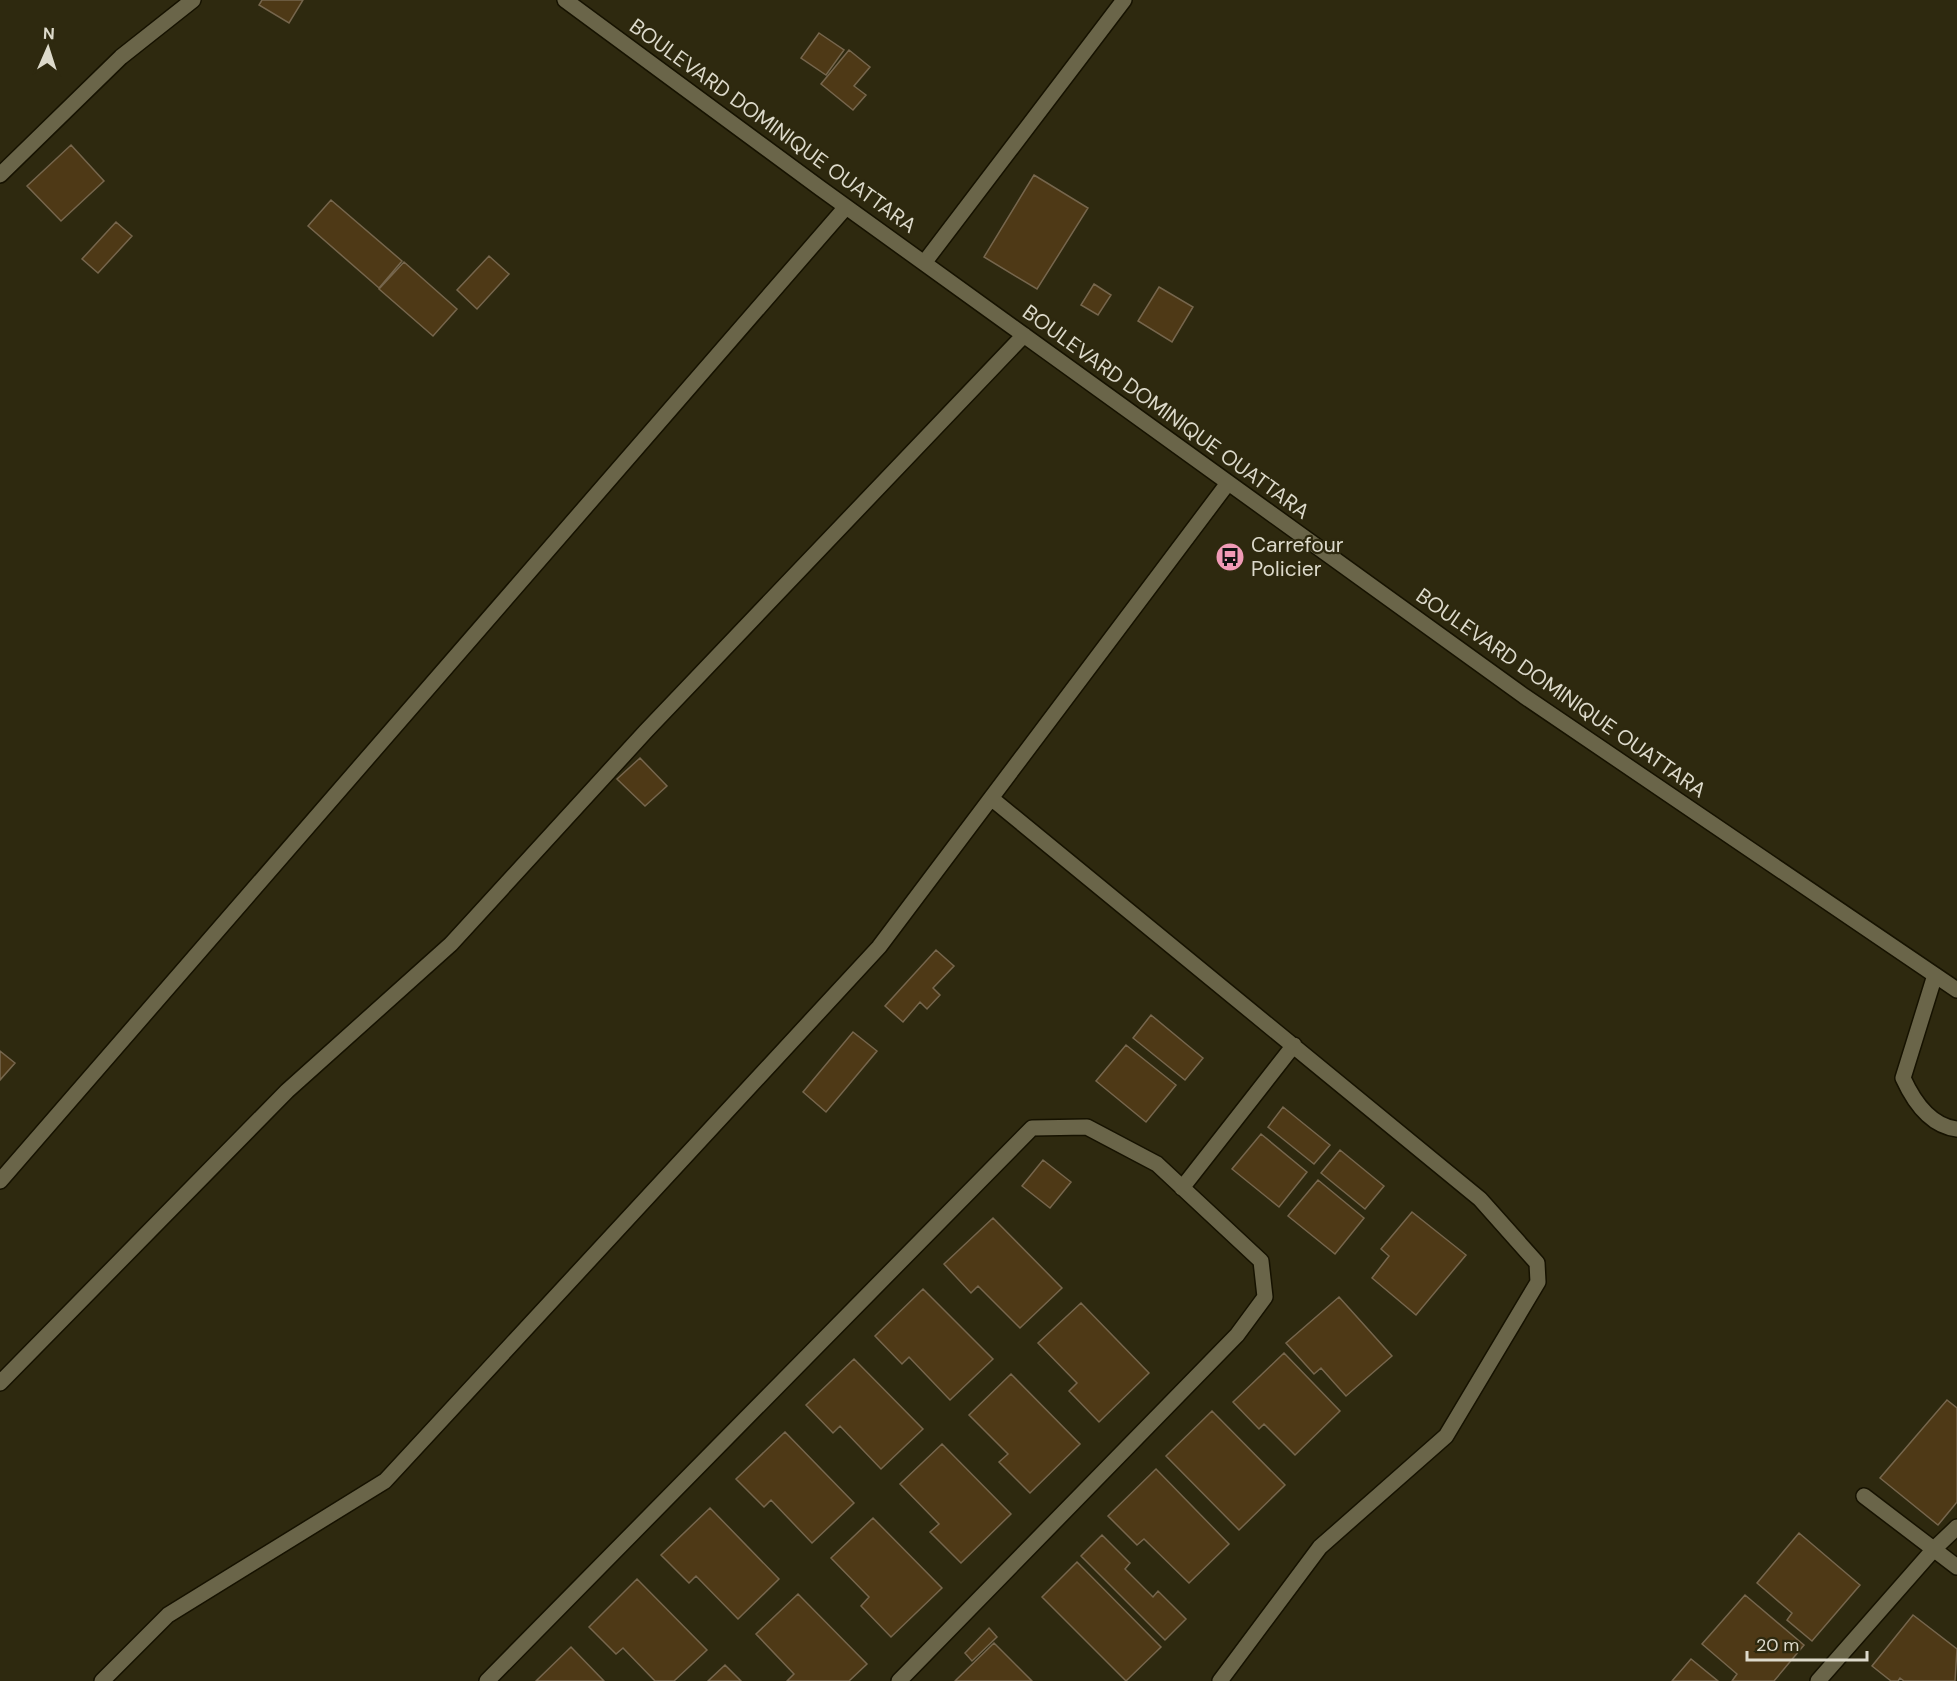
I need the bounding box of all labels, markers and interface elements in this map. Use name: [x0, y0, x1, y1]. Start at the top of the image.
street label: BOULEVARD DOMINIQUE OUATTARA: [624, 12, 922, 240]
north arrow: [18, 18, 78, 78]
text: N: [42, 23, 55, 44]
street label: BOULEVARD DOMINIQUE OUATTARA: [1017, 298, 1315, 526]
place label: Carrefour Policier: [1251, 531, 1344, 583]
bus stop icon: Carrefour Policier: [1214, 541, 1246, 573]
street label: BOULEVARD DOMINIQUE OUATTARA: [1410, 582, 1712, 804]
scale bar: [1747, 1624, 1867, 1662]
text: 20 m: [1756, 1633, 1799, 1657]

